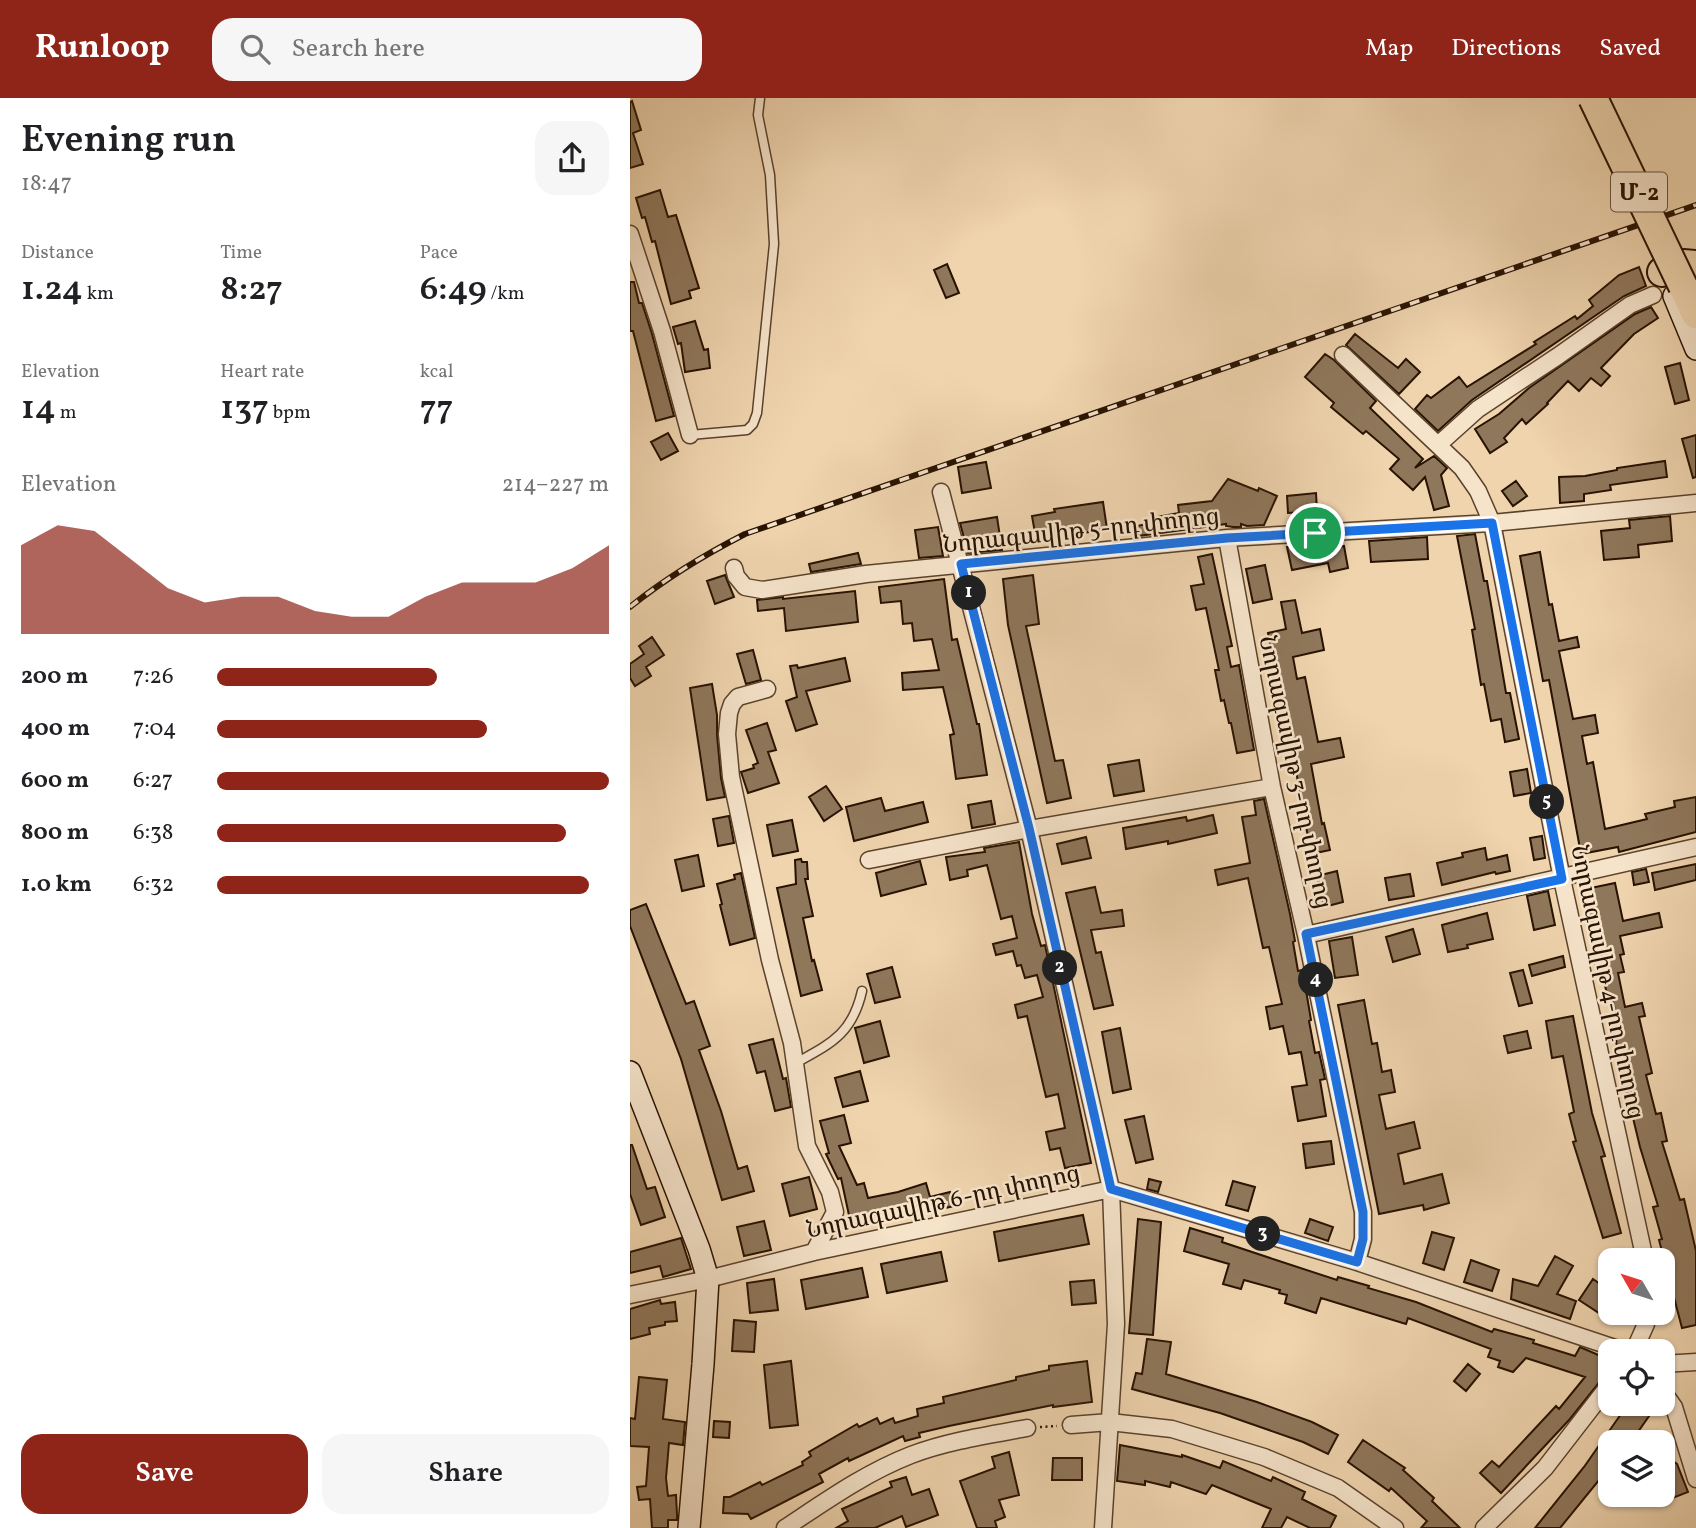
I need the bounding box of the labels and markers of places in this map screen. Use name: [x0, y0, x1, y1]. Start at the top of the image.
pin: [1285, 503, 1345, 563]
pin: 1: [952, 575, 986, 610]
pin: 5: [1530, 784, 1564, 820]
pin: 2: [1042, 950, 1078, 986]
pin: 4: [1298, 962, 1334, 998]
pin: 3: [1246, 1216, 1280, 1252]

